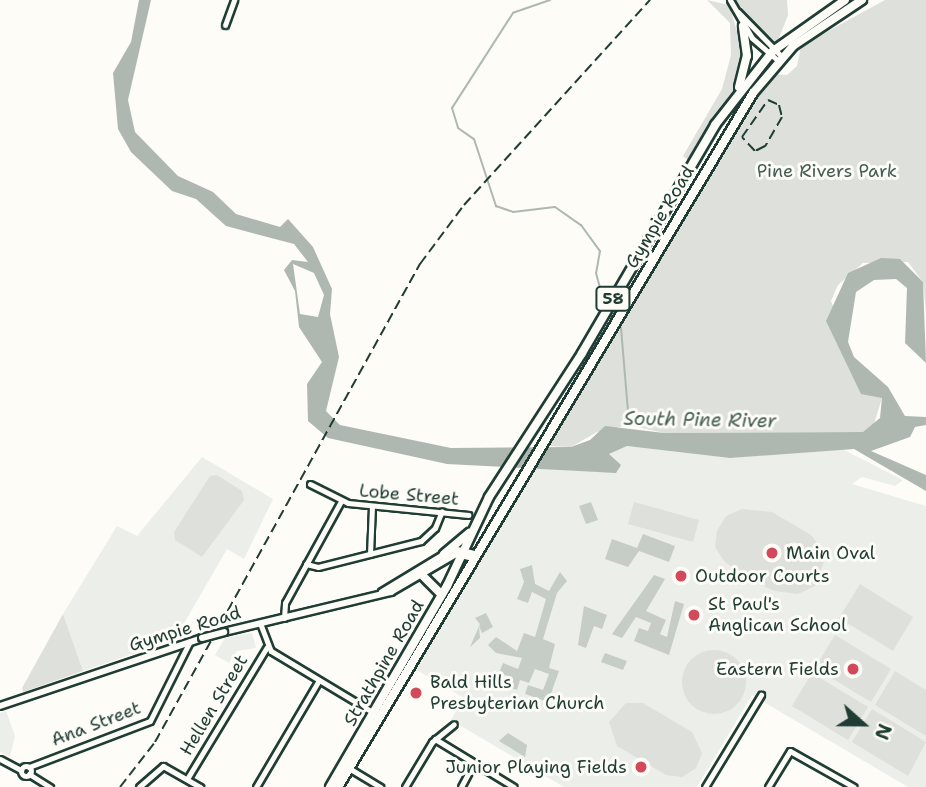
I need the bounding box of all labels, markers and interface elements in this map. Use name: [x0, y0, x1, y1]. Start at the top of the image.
park label: Pine Rivers Park: [757, 160, 897, 182]
street label: Gympie Road: [621, 162, 699, 272]
road number: 58: [594, 286, 632, 312]
water label: South Pine River: [623, 407, 777, 433]
street label: Lobe Street: [358, 480, 460, 510]
place label: Main Oval: [786, 542, 875, 564]
marker: Main Oval: [764, 545, 780, 561]
place label: Outdoor Courts: [695, 565, 830, 587]
marker: Outdoor Courts: [673, 568, 689, 584]
place label: St Paul's Anglican School: [708, 594, 847, 636]
street label: Strathpine Road: [339, 596, 429, 730]
street label: Gympie Road: [127, 602, 243, 656]
marker: St Paul's Anglican School: [686, 607, 702, 623]
street label: Hellen Street: [175, 651, 253, 759]
place label: Eastern Fields: [716, 658, 839, 680]
marker: Eastern Fields: [845, 661, 861, 677]
place label: Bald Hills Presbyterian Church: [430, 672, 605, 714]
marker: Bald Hills Presbyterian Church: [408, 685, 424, 701]
north arrow: [828, 689, 898, 759]
street label: Ana Street: [48, 697, 144, 751]
text: N: [869, 720, 897, 743]
place label: Junior Playing Fields: [445, 756, 627, 778]
marker: Junior Playing Fields: [633, 759, 649, 775]

